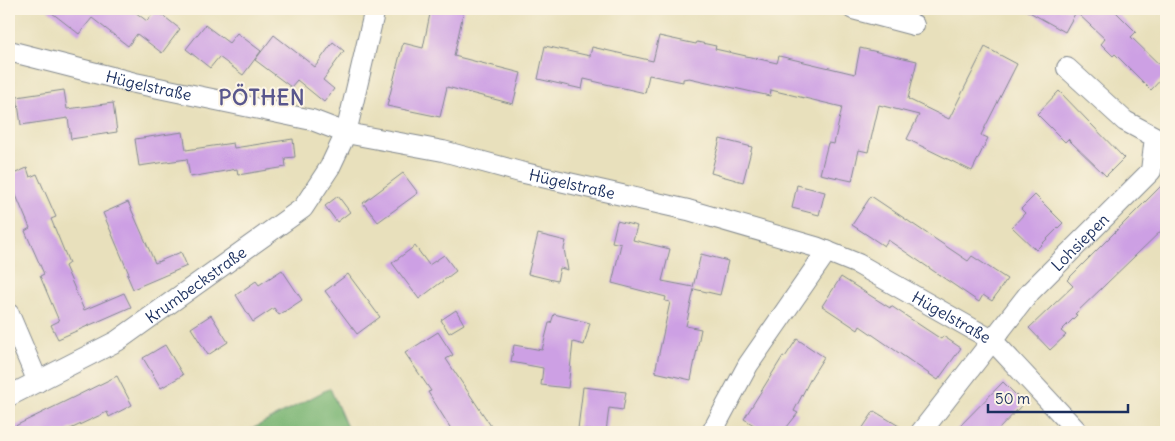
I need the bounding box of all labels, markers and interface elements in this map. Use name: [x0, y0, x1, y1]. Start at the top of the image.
street label: Hügelstraße: [104, 66, 194, 105]
district label: PÖTHEN: [218, 83, 306, 111]
street label: Hügelstraße: [527, 164, 617, 203]
street label: Lohsiepen: [1047, 209, 1113, 275]
street label: Krumbeckstraße: [141, 242, 250, 327]
street label: Hügelstraße: [909, 287, 994, 347]
scale bar: [988, 381, 1128, 413]
text: 50 m: [995, 389, 1030, 408]

